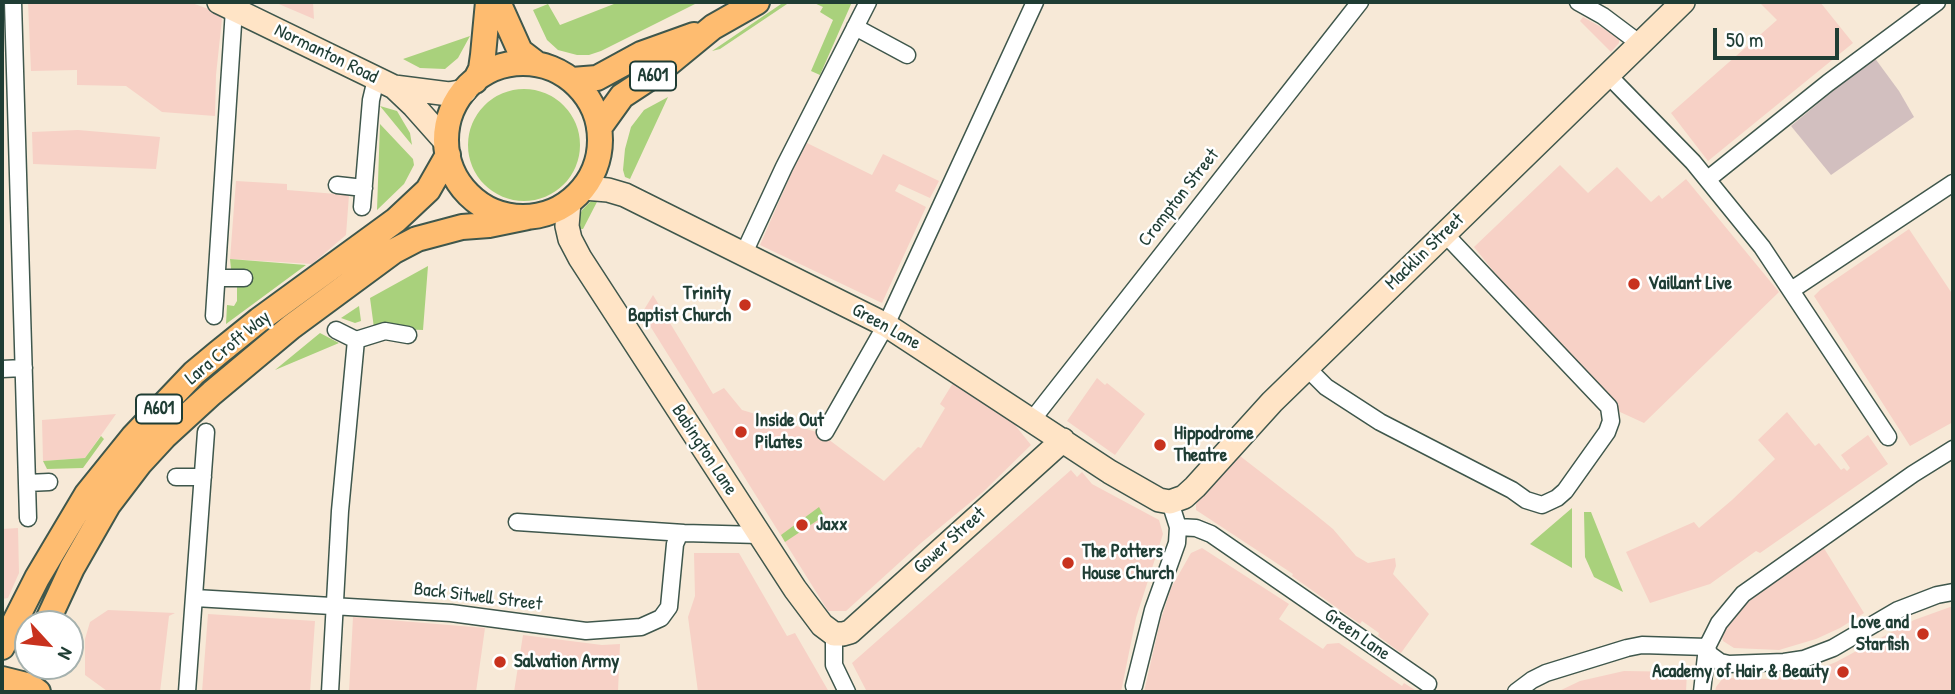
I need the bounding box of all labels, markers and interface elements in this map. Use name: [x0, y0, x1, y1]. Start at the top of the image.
scale bar: [1717, 14, 1843, 58]
street label: Normanton Road: [271, 19, 381, 89]
text: 50 m: [1726, 25, 1763, 54]
road number: A601: [630, 62, 676, 90]
street label: Crompton Street: [1134, 145, 1224, 251]
street label: Macklin Street: [1381, 209, 1469, 295]
place label: Vaillant Live: [1648, 273, 1732, 295]
marker: Vaillant Live: [1626, 276, 1642, 292]
place label: Trinity Baptist Church: [628, 283, 731, 327]
marker: Trinity Baptist Church: [737, 297, 753, 313]
street label: Green Lane: [848, 299, 924, 355]
street label: Lara Croft Way: [181, 306, 275, 390]
road number: A601: [136, 394, 182, 424]
street label: Babington Lane: [666, 400, 742, 500]
place label: Inside Out Pilates: [755, 410, 824, 454]
place label: Hippodrome Theatre: [1174, 423, 1254, 467]
marker: Inside Out Pilates: [733, 424, 749, 440]
marker: Hippodrome Theatre: [1152, 437, 1168, 453]
street label: Gower Street: [909, 503, 991, 579]
place label: Jaxx: [816, 514, 848, 536]
marker: Jaxx: [794, 517, 810, 533]
place label: The Potters House Church: [1082, 541, 1174, 585]
marker: The Potters House Church: [1060, 555, 1076, 571]
street label: Back Sitwell Street: [412, 578, 544, 616]
street label: Green Lane: [1320, 604, 1394, 666]
north arrow: [14, 610, 84, 680]
place label: Love and Starfish: [1851, 612, 1909, 656]
marker: Love and Starfish: [1915, 626, 1931, 642]
text: N: [52, 643, 80, 664]
place label: Salvation Army: [514, 651, 619, 673]
marker: Salvation Army: [492, 654, 508, 670]
place label: Academy of Hair & Beauty: [1652, 661, 1829, 683]
marker: Academy of Hair & Beauty: [1835, 664, 1851, 680]

